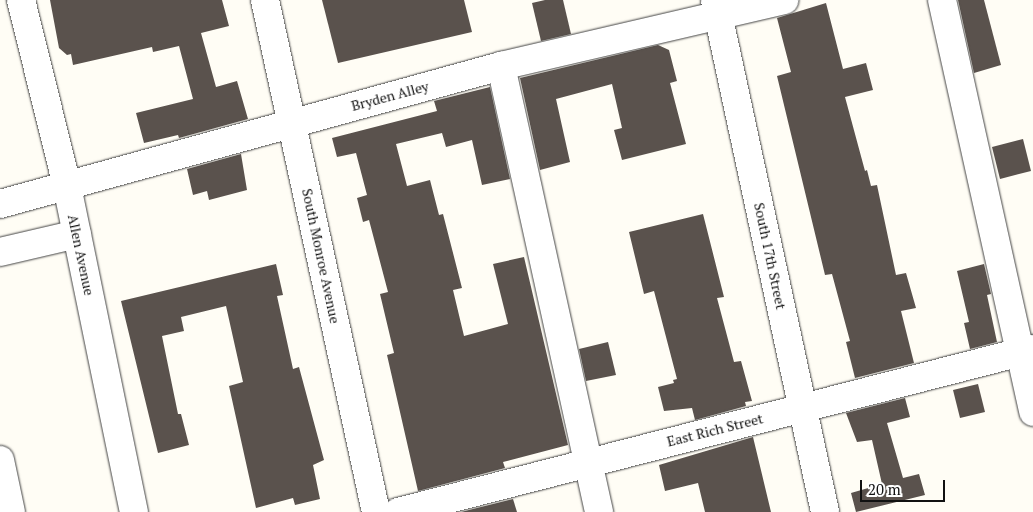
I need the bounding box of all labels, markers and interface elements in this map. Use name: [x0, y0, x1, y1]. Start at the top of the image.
street label: Bryden Alley: [349, 78, 431, 114]
street label: South Monroe Avenue: [298, 187, 344, 325]
street label: South 17th Street: [750, 201, 790, 311]
street label: Allen Avenue: [64, 213, 98, 297]
street label: East Rich Street: [665, 410, 765, 450]
scale bar: [863, 470, 948, 502]
text: 20 m: [868, 479, 901, 499]

